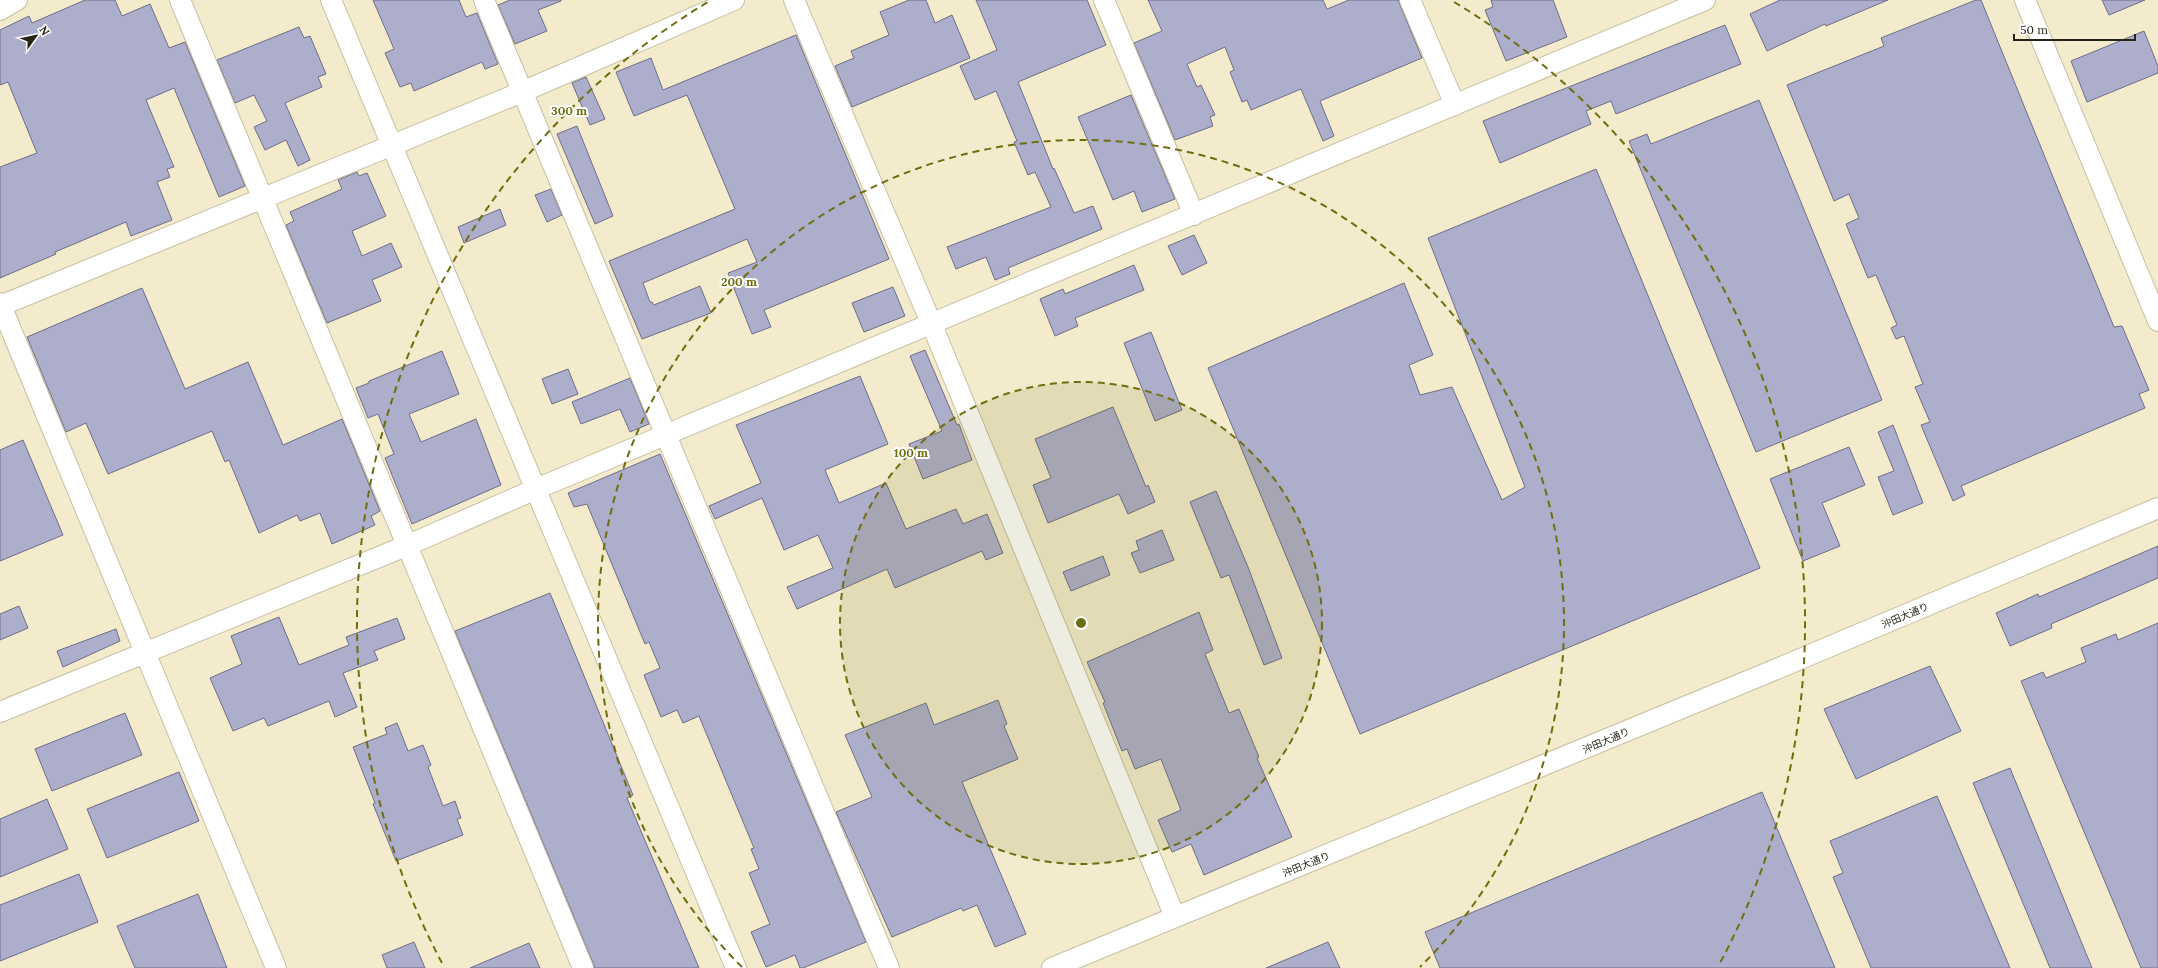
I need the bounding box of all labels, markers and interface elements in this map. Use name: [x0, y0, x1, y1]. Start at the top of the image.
north arrow: [16, 16, 56, 56]
scale bar: [2014, 16, 2135, 42]
text: 50 m: [2020, 22, 2048, 37]
text: N: [36, 23, 53, 38]
text: 300 m: [551, 103, 587, 118]
text: 200 m: [721, 274, 757, 289]
text: 100 m: [894, 445, 928, 460]
street label: 沖田大通り: [1880, 600, 1931, 631]
centre of rings: [1074, 616, 1088, 630]
street label: 沖田大通り: [1581, 725, 1632, 756]
street label: 沖田大通り: [1281, 849, 1332, 880]

